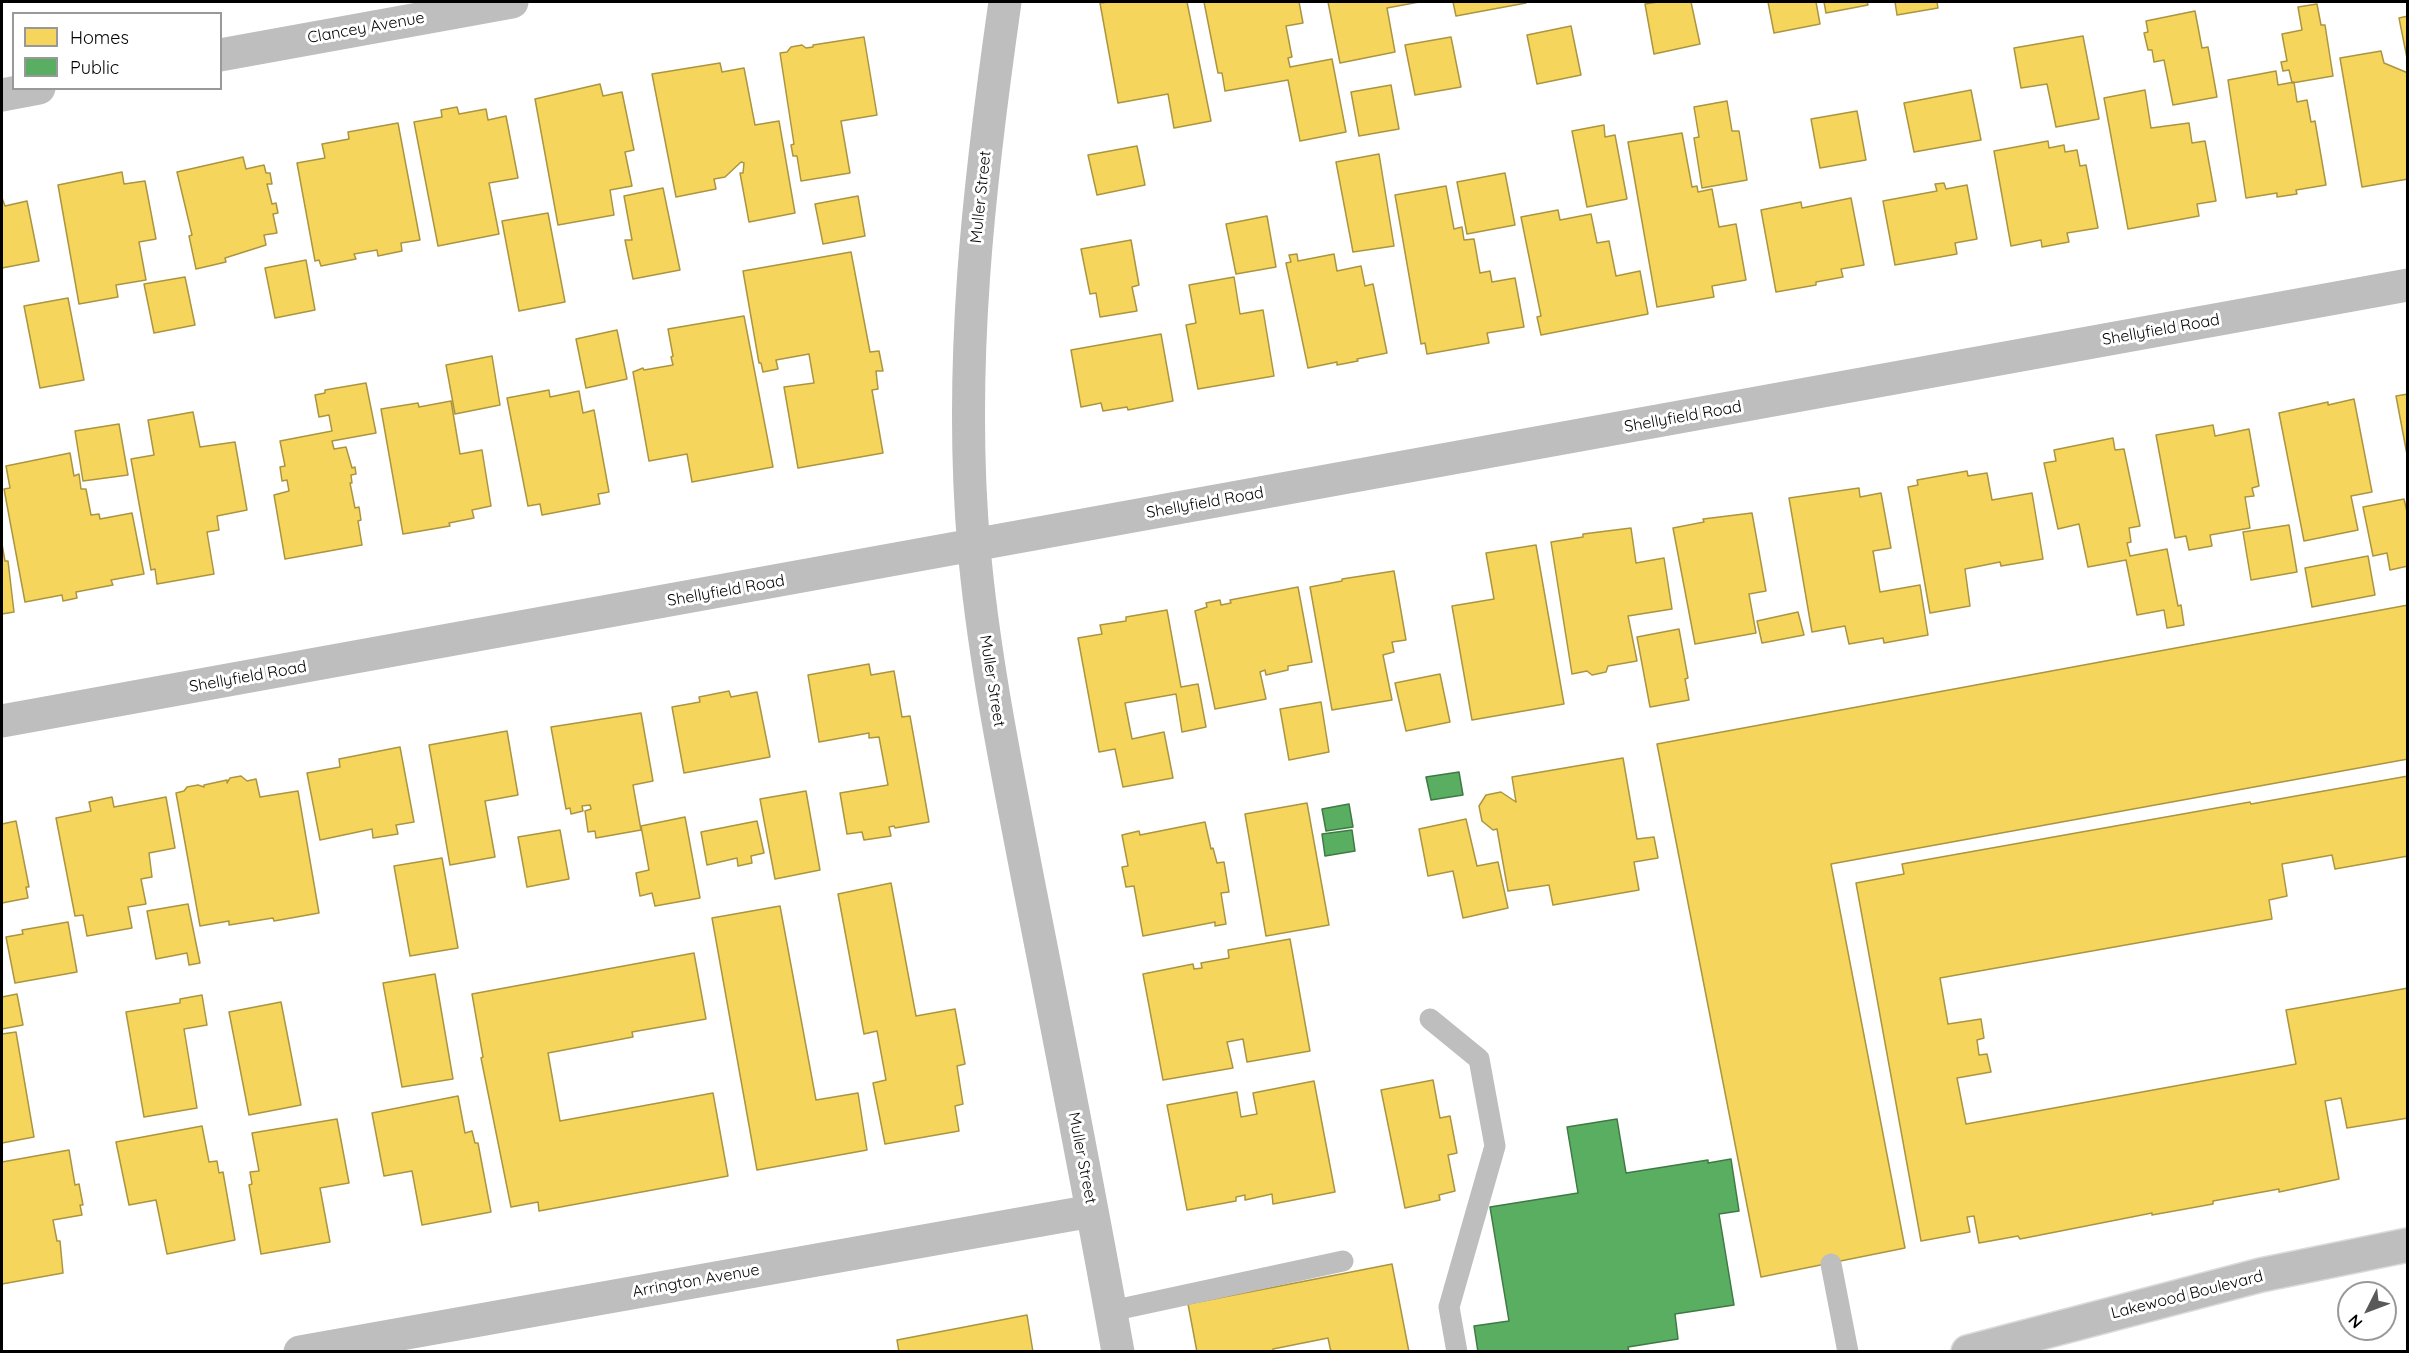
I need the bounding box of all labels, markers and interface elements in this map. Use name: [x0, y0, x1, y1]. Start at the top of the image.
street label: Clancey Avenue: [306, 8, 426, 48]
legend: [12, 12, 222, 90]
text: Homes: [70, 26, 129, 49]
text: Public: [70, 56, 119, 79]
street label: Muller Street: [967, 150, 995, 244]
street label: Shellyfield Road: [2101, 310, 2221, 350]
street label: Shellyfield Road: [1623, 397, 1743, 437]
street label: Shellyfield Road: [1145, 483, 1265, 523]
street label: Shellyfield Road: [666, 571, 786, 611]
street label: Muller Street: [975, 634, 1009, 728]
street label: Shellyfield Road: [188, 657, 308, 697]
street label: Muller Street: [1064, 1111, 1100, 1205]
street label: Arrington Avenue: [631, 1260, 761, 1302]
street label: Lakewood Boulevard: [2109, 1267, 2265, 1323]
north arrow: [2337, 1281, 2397, 1341]
text: N: [2344, 1311, 2366, 1333]

